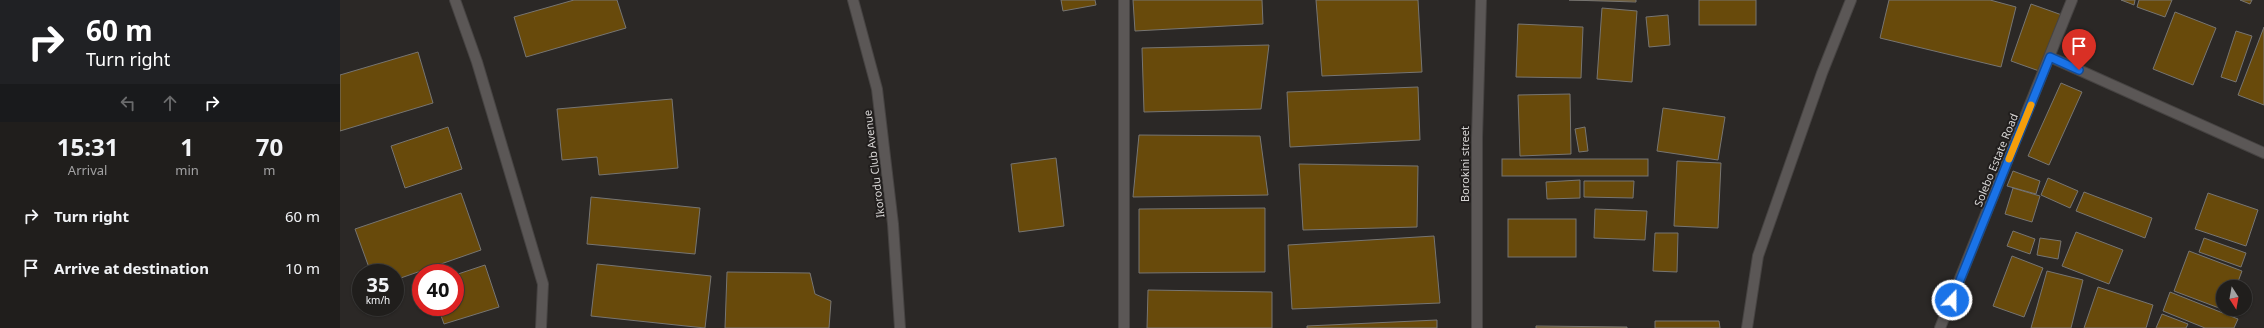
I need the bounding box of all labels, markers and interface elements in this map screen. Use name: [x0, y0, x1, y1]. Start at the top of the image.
text: 60 m: [86, 11, 153, 49]
icon: right: [20, 16, 72, 68]
pin: [2062, 29, 2096, 70]
icon: arrive: [2068, 35, 2090, 57]
text: Turn right: [86, 47, 170, 71]
icon: left: [117, 92, 139, 114]
icon: ahead: [159, 92, 181, 114]
icon: right: [201, 92, 223, 114]
street label: Ikorodu Club Avenue: [859, 109, 888, 219]
street label: Solebo Estate Road: [1970, 111, 2021, 209]
street label: Borokini street: [1457, 126, 1472, 202]
text: 15:31: [57, 130, 118, 163]
text: 1: [180, 130, 194, 163]
text: 70: [256, 130, 283, 163]
text: Arrival: [68, 161, 107, 179]
text: min: [175, 161, 199, 179]
text: m: [263, 161, 276, 179]
icon: right: [20, 205, 42, 227]
text: Turn right: [54, 206, 129, 226]
text: 60 m: [285, 206, 320, 226]
icon: arrive: [20, 257, 42, 279]
text: Arrive at destination: [54, 258, 209, 278]
text: 10 m: [285, 258, 320, 278]
speed limit sign: 40: [412, 264, 464, 316]
text: 35: [367, 271, 389, 298]
position arrow: [1931, 279, 1973, 321]
north arrow: [2216, 280, 2252, 316]
map controls: [2216, 280, 2252, 316]
text: km/h: [366, 293, 390, 307]

